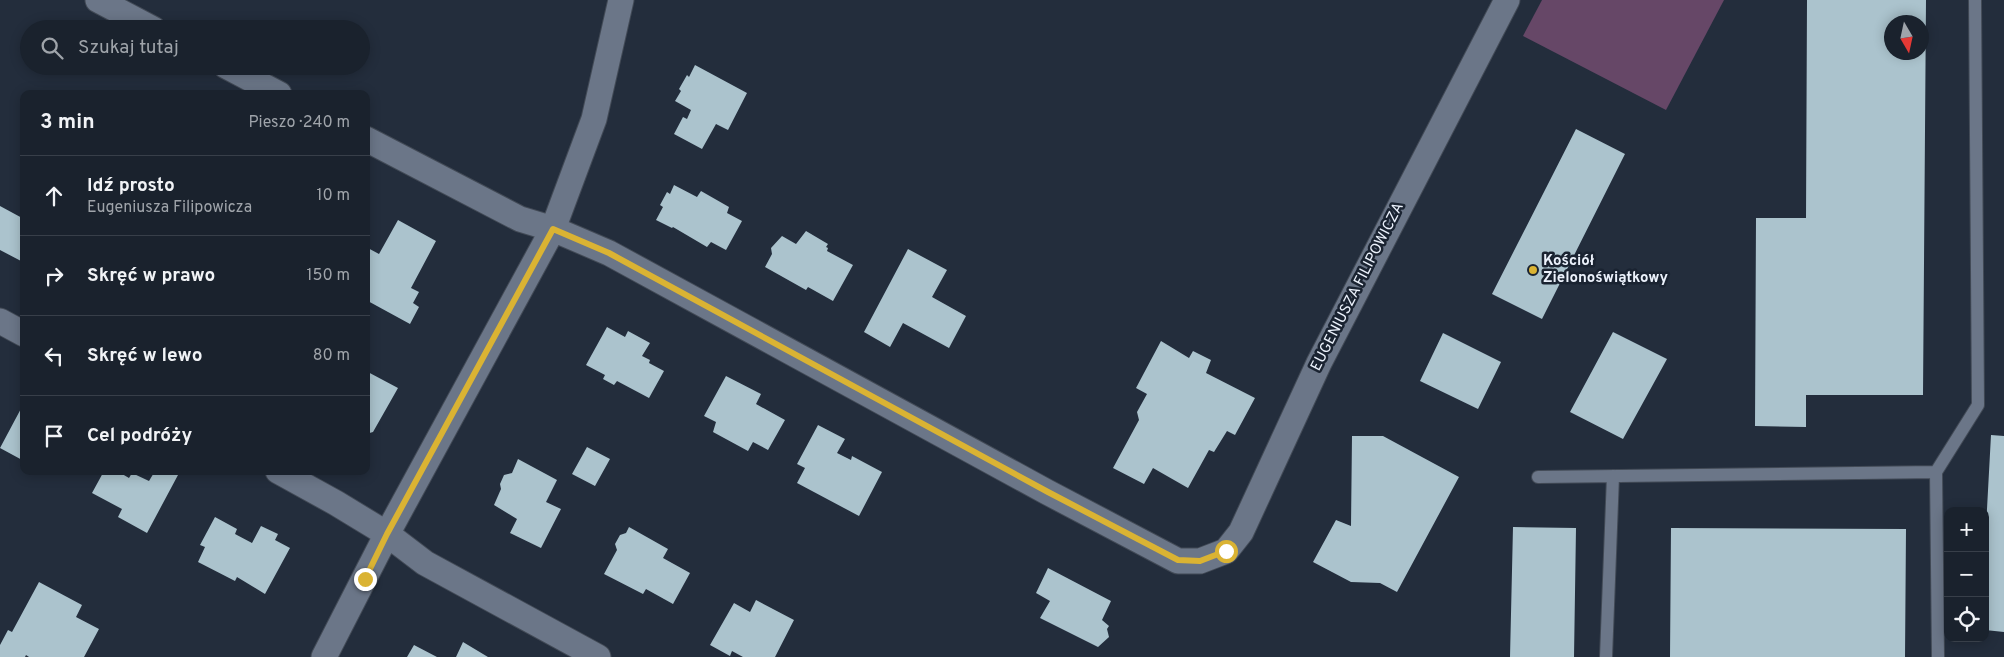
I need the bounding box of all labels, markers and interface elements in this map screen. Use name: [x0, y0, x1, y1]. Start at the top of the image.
north arrow: [1884, 15, 1929, 60]
search box: [20, 20, 370, 75]
icon: search: [38, 34, 66, 62]
text: Szukaj tutaj: [78, 36, 179, 60]
text: 3 min: [40, 109, 95, 136]
text: Pieszo · 240 m: [249, 113, 350, 133]
text: Idź prosto: [87, 174, 175, 198]
icon: ahead: [40, 182, 68, 210]
text: 10 m: [316, 186, 350, 206]
text: Eugeniusza Filipowicza: [87, 198, 252, 218]
street label: EUGENIUSZA FILIPOWICZA: [1307, 200, 1409, 374]
place label: Kościół Zielonoświątkowy: [1543, 252, 1669, 288]
icon: right: [40, 262, 68, 290]
text: Skręć w prawo: [87, 264, 215, 288]
marker: Kościół Zielonoświątkowy: [1527, 264, 1539, 276]
text: 150 m: [307, 266, 350, 286]
icon: left: [40, 342, 68, 370]
text: Skręć w lewo: [87, 344, 202, 368]
text: 80 m: [313, 346, 350, 366]
icon: arrive: [40, 422, 68, 450]
text: Cel podróży: [87, 424, 192, 448]
map controls: [1944, 507, 1989, 642]
button: +: [1944, 507, 1989, 552]
route start: [1215, 540, 1238, 563]
button: −: [1944, 552, 1989, 597]
route end: [354, 568, 377, 591]
button: locate: [1944, 597, 1989, 642]

